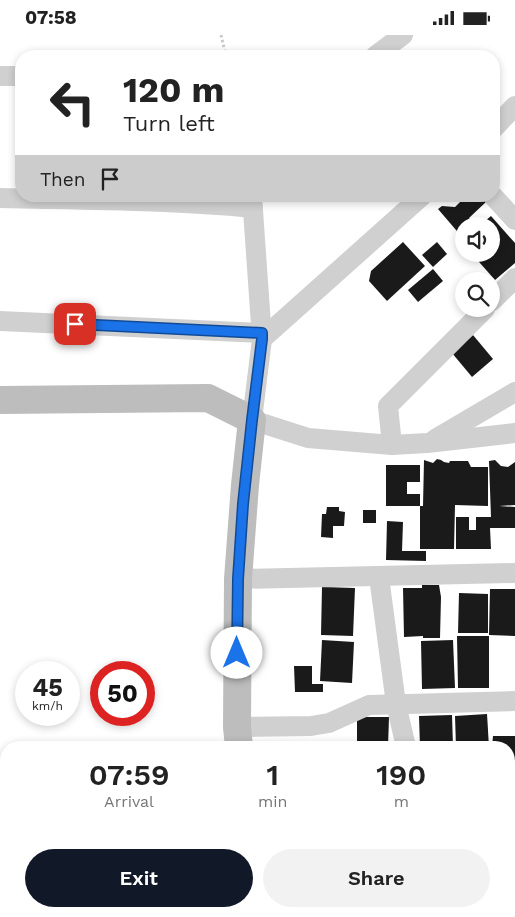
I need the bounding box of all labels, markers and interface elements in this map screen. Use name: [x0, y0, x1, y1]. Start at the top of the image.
text: 07:58: [25, 6, 77, 29]
text: 120 m: [123, 69, 224, 111]
icon: left: [40, 70, 105, 135]
text: Turn left: [123, 111, 215, 136]
icon: arrive: [96, 165, 124, 193]
text: Then: [40, 168, 86, 191]
map controls: [455, 217, 500, 317]
button: sound: [455, 217, 500, 262]
button: search: [455, 272, 500, 317]
pin: [54, 303, 96, 345]
icon: arrive: [61, 310, 89, 338]
position arrow: [210, 626, 262, 678]
speed limit sign: 50: [90, 661, 155, 726]
text: 45: [32, 673, 63, 702]
text: km/h: [32, 699, 63, 713]
text: 07:59: [89, 757, 169, 792]
text: 1: [267, 757, 279, 792]
text: 190: [376, 757, 426, 792]
text: Arrival: [104, 792, 154, 811]
text: min: [258, 792, 288, 811]
text: m: [394, 792, 409, 811]
button: Exit: [25, 849, 253, 907]
button: Share: [263, 849, 490, 907]

